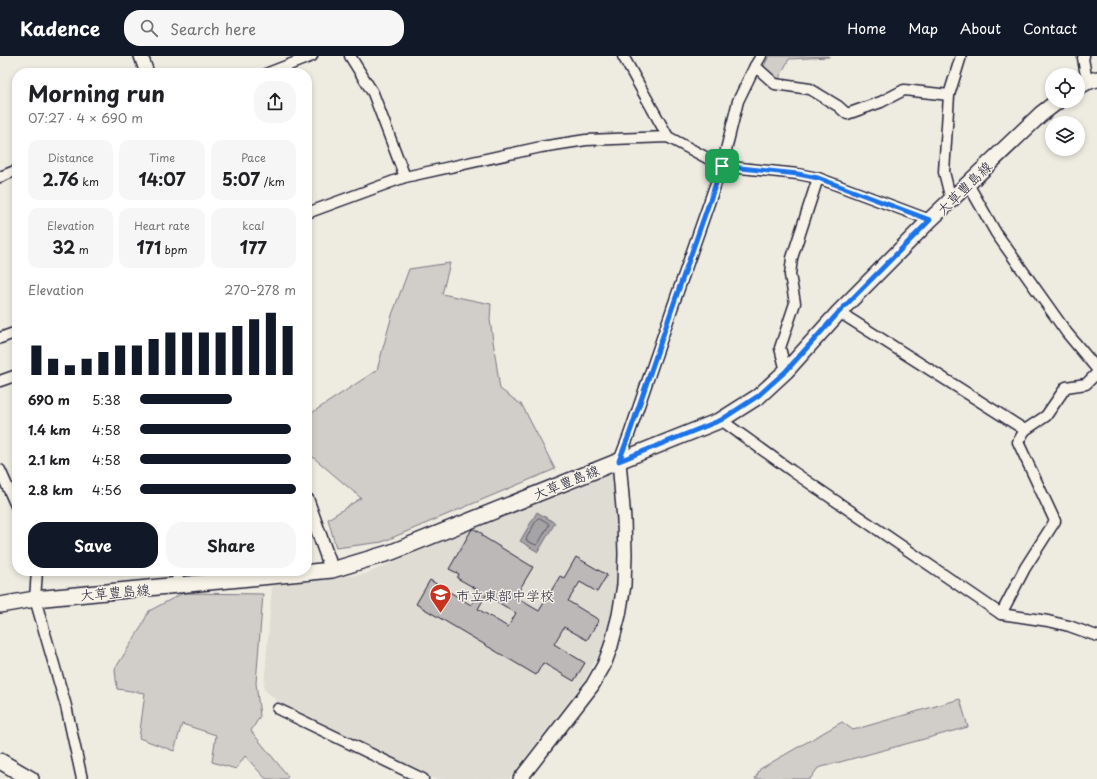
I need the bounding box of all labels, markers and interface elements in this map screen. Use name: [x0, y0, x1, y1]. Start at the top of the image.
search box: [124, 10, 404, 46]
text: Kadence: [20, 14, 100, 42]
icon: search: [138, 17, 160, 39]
text: Search here: [170, 17, 256, 40]
text: Home: [847, 18, 886, 39]
text: Map: [908, 18, 938, 39]
text: About: [960, 18, 1001, 39]
text: Contact: [1023, 18, 1077, 39]
map controls: [1045, 68, 1085, 156]
button: locate: [1045, 68, 1085, 108]
text: Morning run: [28, 76, 165, 109]
button: share: [254, 81, 296, 123]
text: 07:27 · 4 × 690 m: [28, 108, 143, 127]
button: layers: [1045, 116, 1085, 156]
text: Distance: [48, 149, 94, 166]
text: Time: [149, 149, 175, 166]
text: Pace: [241, 149, 266, 166]
pin: [705, 149, 739, 183]
icon: arrive: [711, 155, 733, 177]
street label: 大草豊島線: [932, 156, 996, 220]
text: 2.76: [42, 166, 79, 192]
text: 14:07: [138, 166, 186, 192]
text: 5:07: [222, 166, 260, 192]
text: km: [79, 173, 99, 190]
text: /km: [260, 173, 285, 190]
text: Elevation: [47, 217, 94, 234]
text: Heart rate: [134, 217, 190, 234]
text: kcal: [242, 217, 264, 234]
text: 32: [52, 234, 75, 260]
text: 171: [137, 234, 161, 260]
text: 177: [240, 234, 267, 260]
text: m: [75, 241, 89, 258]
text: bpm: [161, 241, 187, 258]
text: Elevation: [28, 280, 84, 299]
text: 270–278 m: [224, 280, 296, 299]
text: 690 m: [28, 390, 70, 409]
text: 5:38: [92, 390, 121, 409]
text: 1.4 km: [28, 420, 71, 439]
text: 4:58: [92, 420, 121, 439]
text: 2.1 km: [28, 450, 70, 469]
text: 4:58: [92, 450, 121, 469]
street label: 大草豊島線: [530, 459, 602, 505]
text: 2.8 km: [28, 480, 73, 499]
text: 4:56: [92, 480, 122, 499]
button: Save: [28, 522, 158, 568]
button: Share: [166, 522, 296, 568]
street label: 大草豊島線: [79, 578, 151, 606]
school or university icon: 市立東部中学校: [427, 582, 453, 615]
place label: 市立東部中学校: [456, 585, 554, 606]

